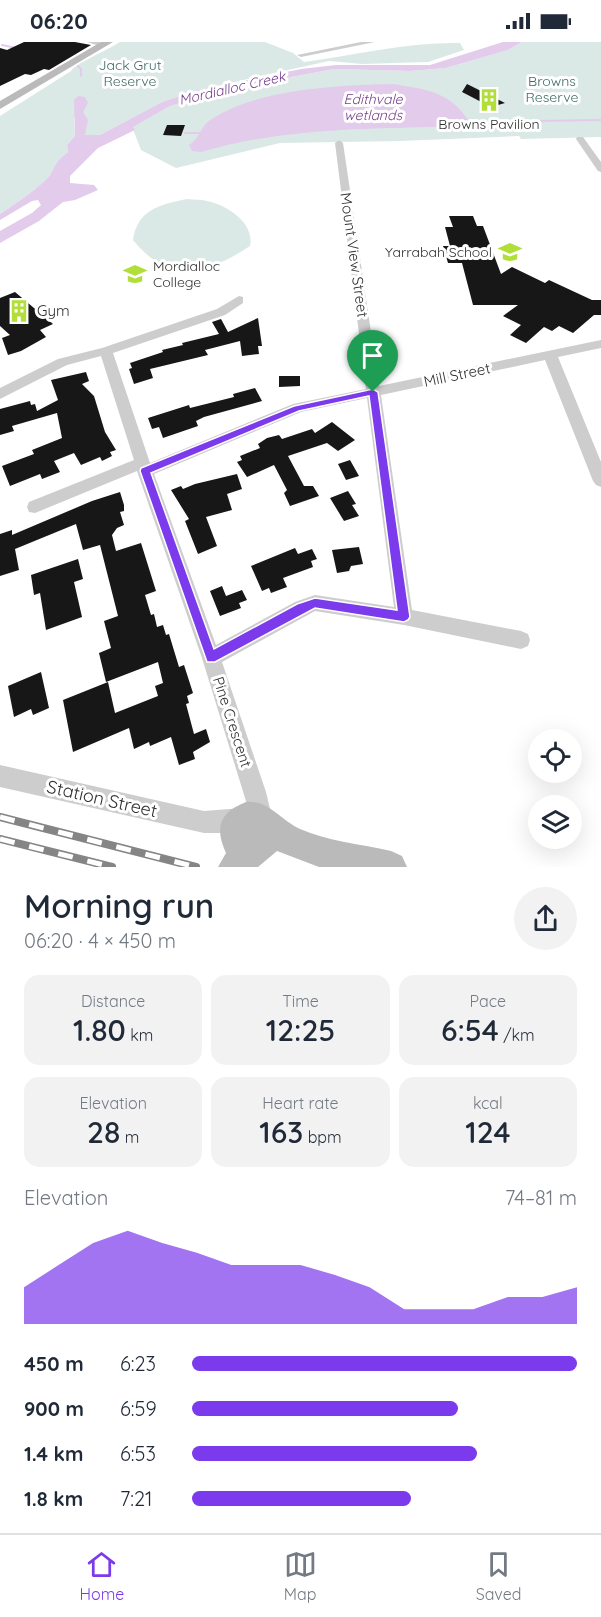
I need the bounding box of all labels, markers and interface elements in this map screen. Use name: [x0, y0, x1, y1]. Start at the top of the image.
text: 06:20: [30, 7, 88, 35]
park label: Jack Grut Reserve: [99, 56, 162, 90]
water label: Mordialloc Creek: [177, 67, 288, 109]
park label: Browns Reserve: [525, 72, 579, 106]
building icon: Browns Pavilion: [476, 87, 502, 113]
water label: Edithvale wetlands: [344, 90, 404, 124]
place label: Browns Pavilion: [438, 115, 540, 133]
street label: Mount View Street: [336, 191, 373, 319]
school or university icon: Yarrabah School: [497, 239, 523, 265]
place label: Yarrabah School: [385, 243, 492, 261]
place label: Mordialloc College: [153, 257, 220, 291]
school or university icon: Mordialloc College: [122, 261, 148, 287]
building icon: Gym: [6, 298, 32, 324]
place label: Gym: [37, 301, 70, 320]
pin: [347, 330, 398, 392]
icon: arrive: [356, 339, 389, 372]
street label: Mill Street: [422, 358, 492, 391]
street label: Pine Crescent: [209, 674, 256, 770]
map controls: [528, 729, 582, 849]
button: locate: [528, 729, 582, 783]
street label: Station Street: [45, 775, 159, 822]
button: layers: [528, 795, 582, 849]
text: Morning run: [24, 885, 214, 926]
button: share: [514, 887, 577, 950]
text: 06:20 · 4 × 450 m: [24, 928, 176, 953]
text: Distance: [81, 991, 145, 1011]
text: Time: [282, 991, 319, 1011]
text: Pace: [470, 991, 506, 1011]
text: 1.80: [73, 1011, 126, 1049]
text: 12:25: [266, 1011, 335, 1049]
text: 6:54: [441, 1011, 499, 1049]
text: km: [126, 1025, 153, 1045]
text: /km: [499, 1025, 535, 1045]
text: Elevation: [79, 1093, 147, 1113]
text: Heart rate: [262, 1093, 339, 1113]
text: kcal: [473, 1093, 503, 1113]
text: 28: [87, 1113, 120, 1151]
text: 163: [259, 1113, 303, 1151]
text: 124: [465, 1113, 510, 1151]
text: m: [120, 1127, 139, 1147]
text: bpm: [303, 1127, 342, 1147]
text: Elevation: [24, 1185, 108, 1210]
text: 74–81 m: [505, 1185, 577, 1210]
text: 450 m: [24, 1351, 84, 1376]
text: 6:23: [120, 1351, 156, 1376]
text: 900 m: [24, 1396, 84, 1421]
text: 6:59: [120, 1396, 157, 1421]
text: 1.4 km: [24, 1441, 83, 1466]
text: 6:53: [120, 1441, 156, 1466]
text: 1.8 km: [24, 1486, 83, 1511]
text: 7:21: [120, 1486, 152, 1511]
tab: Home: [80, 1548, 124, 1604]
tab: Map: [284, 1548, 317, 1604]
tab: Saved: [476, 1548, 521, 1604]

